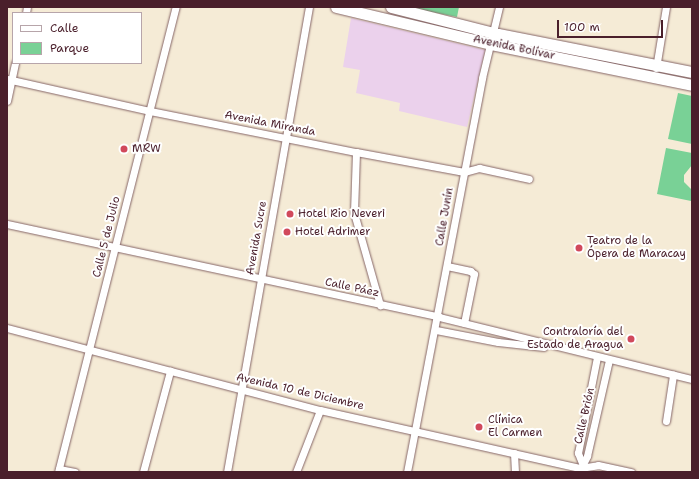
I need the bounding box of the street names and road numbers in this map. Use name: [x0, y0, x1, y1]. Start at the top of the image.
street label: Avenida Bolívar: [472, 33, 556, 63]
street label: Avenida Miranda: [224, 109, 316, 139]
street label: Calle Junín: [433, 187, 457, 247]
street label: Calle 5 de Julio: [91, 195, 123, 279]
street label: Avenida Sucre: [244, 200, 270, 276]
street label: Calle Páez: [324, 276, 380, 300]
street label: Avenida 10 de Diciembre: [235, 371, 365, 413]
street label: Calle Brión: [572, 387, 598, 445]

